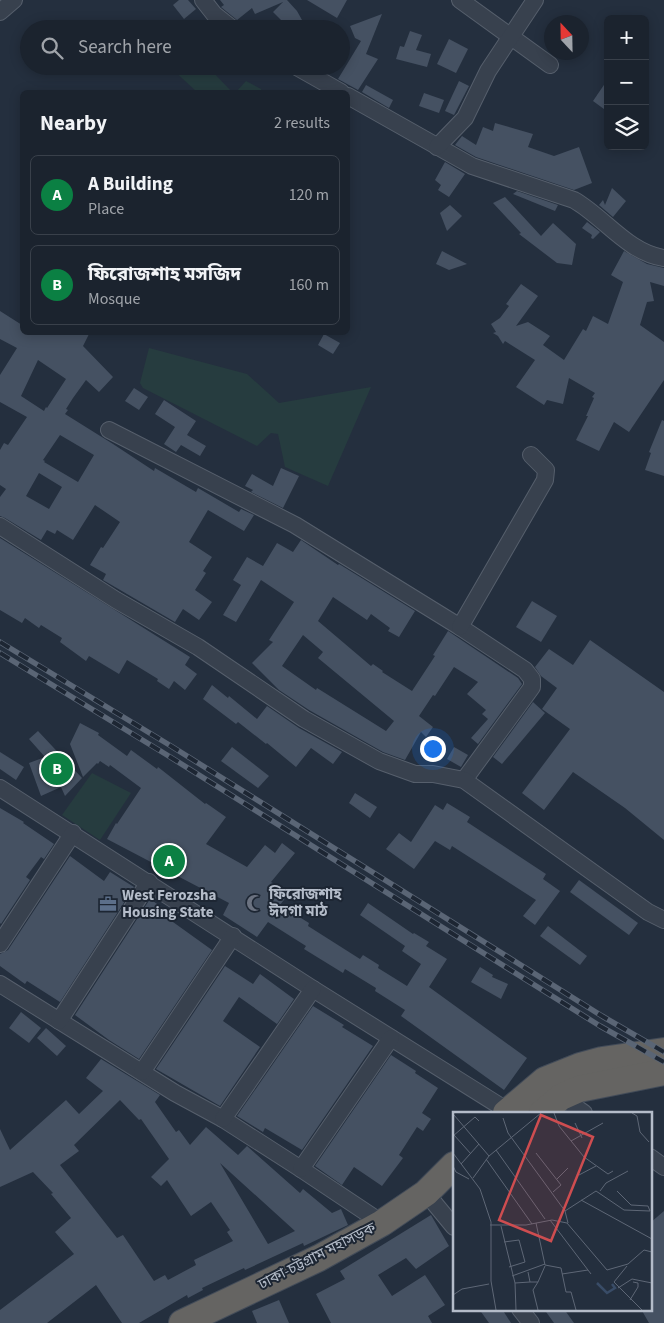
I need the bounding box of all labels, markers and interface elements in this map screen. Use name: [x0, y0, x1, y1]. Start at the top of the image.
north arrow: [544, 15, 589, 60]
map controls: [604, 15, 649, 150]
button: +: [604, 15, 649, 60]
search box: [20, 20, 350, 75]
icon: search: [38, 34, 66, 62]
text: Search here: [78, 34, 172, 61]
button: −: [604, 60, 649, 105]
button: layers: [604, 105, 649, 150]
text: Nearby: [40, 108, 107, 138]
text: 2 results: [274, 112, 330, 134]
text: A Building: [88, 171, 173, 198]
text: A: [52, 184, 62, 206]
text: 120 m: [289, 184, 329, 206]
text: Place: [88, 198, 124, 220]
text: ফিরোজশাহ মসজিদ: [88, 261, 241, 288]
text: B: [52, 274, 62, 296]
text: 160 m: [289, 274, 329, 296]
text: Mosque: [88, 288, 141, 310]
your location: [420, 736, 446, 762]
pin: B: [41, 750, 73, 788]
pin: A: [153, 842, 185, 880]
place label: ফিরোজশাহ ঈদগা মাঠ: [268, 884, 342, 922]
place label: West Ferozsha Housing State: [122, 885, 216, 923]
mosque icon: ফিরোজশাহ ঈদগা মাঠ: [245, 893, 265, 913]
office icon: West Ferozsha Housing State: [98, 894, 118, 914]
inset map: [453, 1112, 652, 1310]
street label: ঢাকা-চট্টগ্রাম মহাসড়ক: [254, 1217, 380, 1295]

